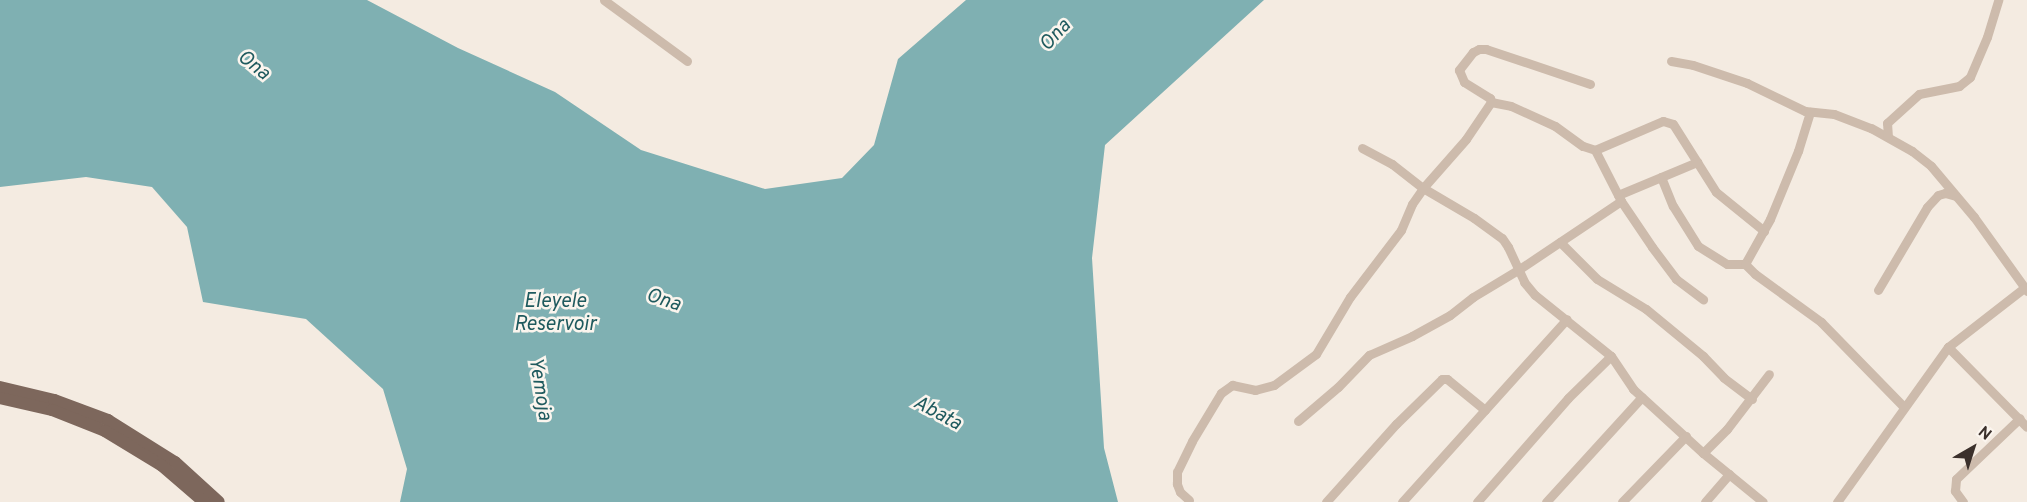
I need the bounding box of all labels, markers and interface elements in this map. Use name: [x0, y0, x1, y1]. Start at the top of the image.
water label: Ona: [1035, 15, 1077, 57]
water label: Ona: [232, 46, 274, 86]
water label: Ona: [643, 284, 683, 318]
water label: Eleyele Reservoir: [514, 291, 596, 338]
water label: Yemoja: [522, 356, 556, 422]
water label: Abata: [909, 391, 965, 437]
north arrow: [1943, 418, 2003, 478]
text: N: [1974, 423, 1995, 445]

